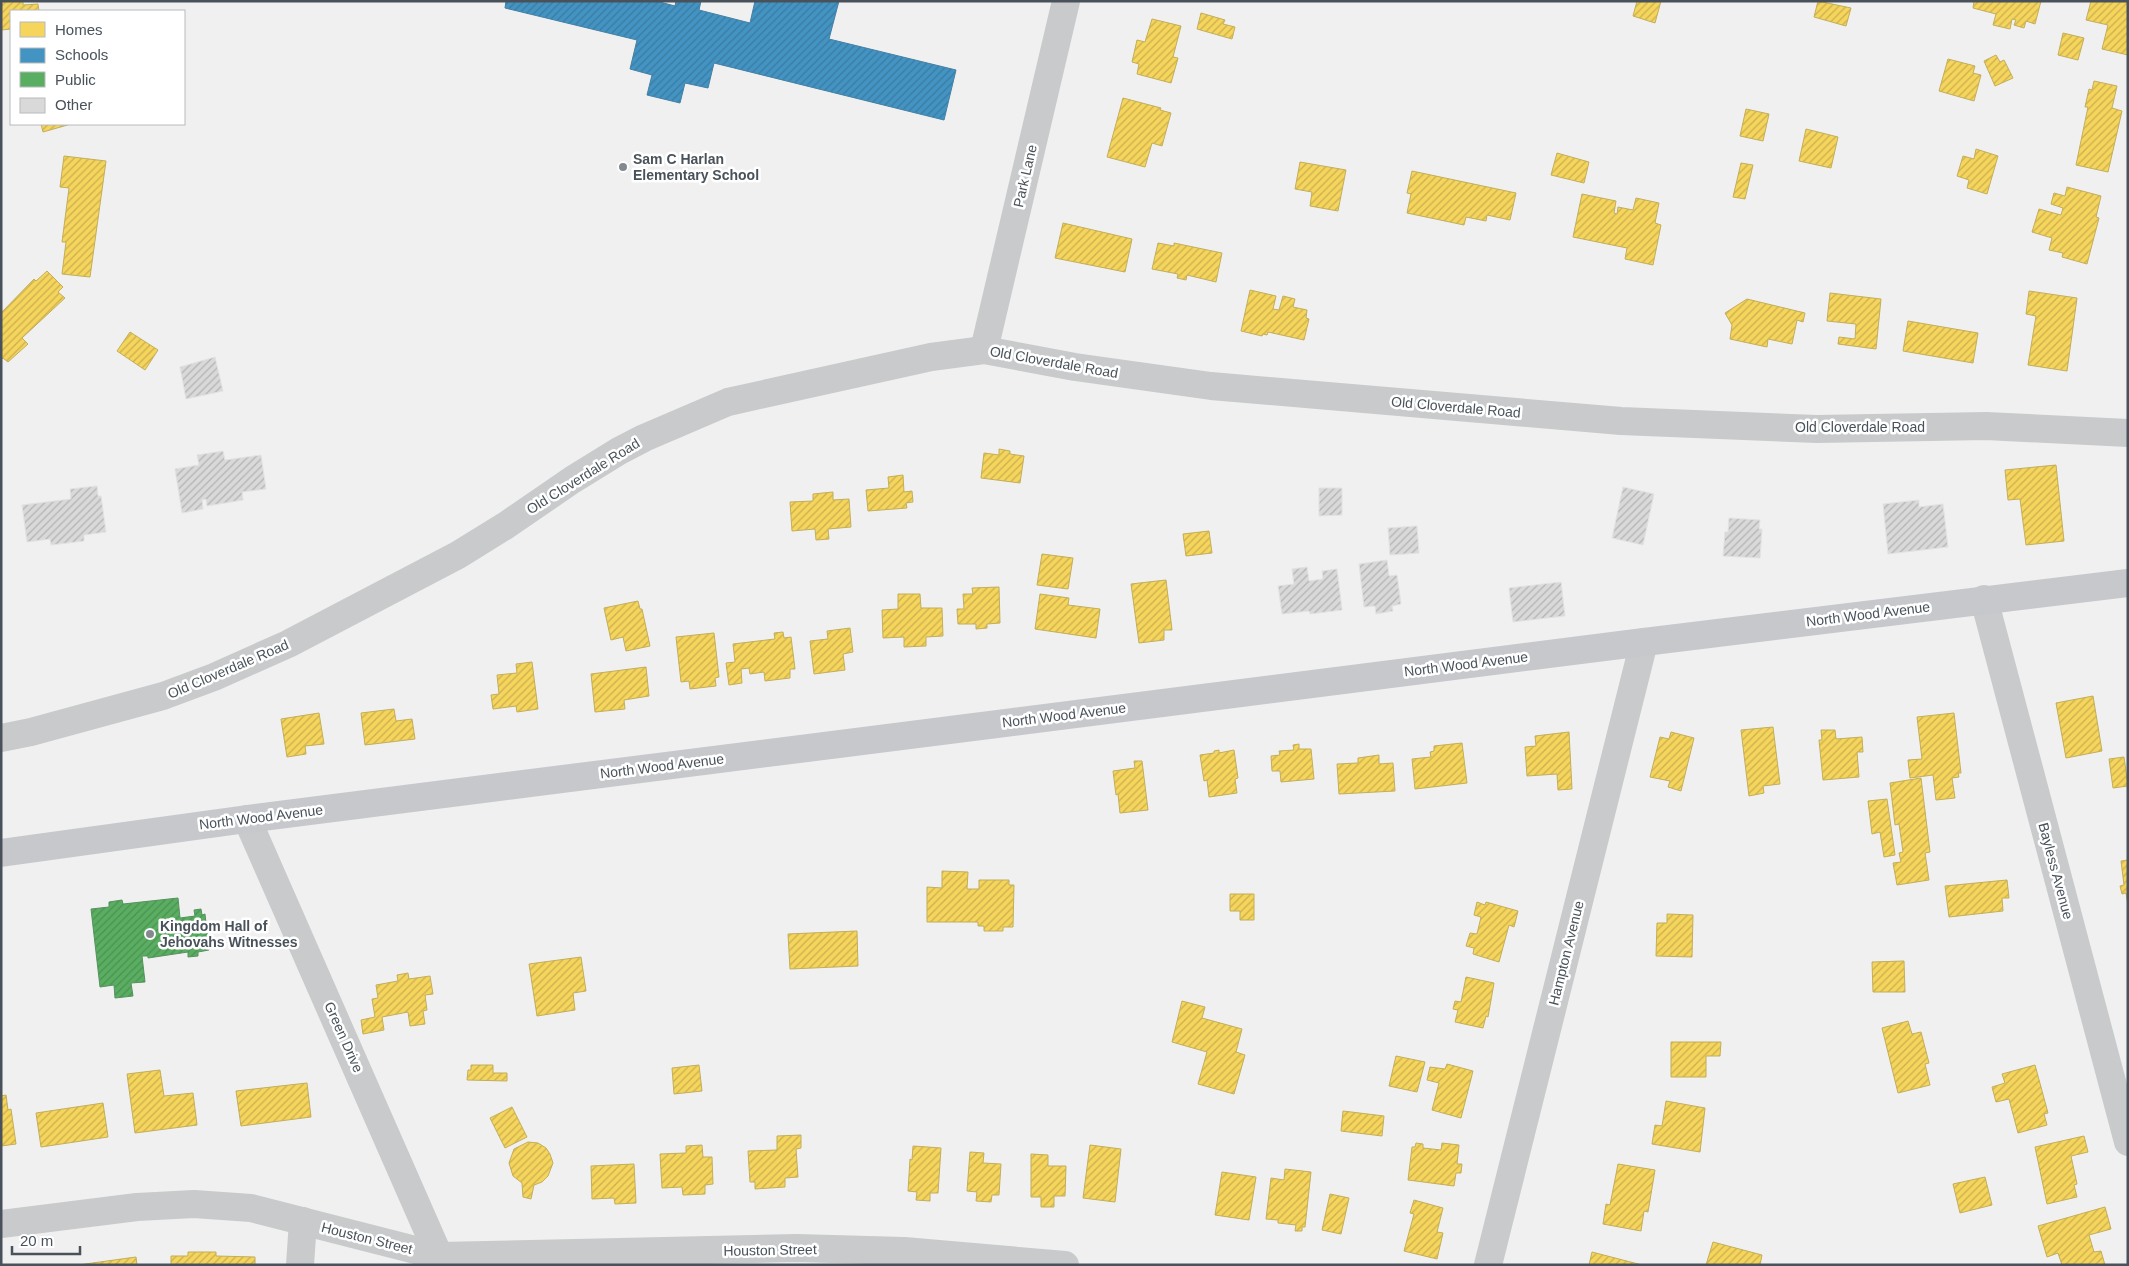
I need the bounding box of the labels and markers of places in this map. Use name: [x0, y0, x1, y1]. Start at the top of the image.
place label: Sam C Harlan Elementary School: [633, 151, 759, 183]
marker: Sam C Harlan Elementary School: [617, 161, 629, 173]
place label: Kingdom Hall of Jehovahs Witnesses: [160, 918, 298, 950]
marker: Kingdom Hall of Jehovahs Witnesses: [144, 928, 156, 940]

